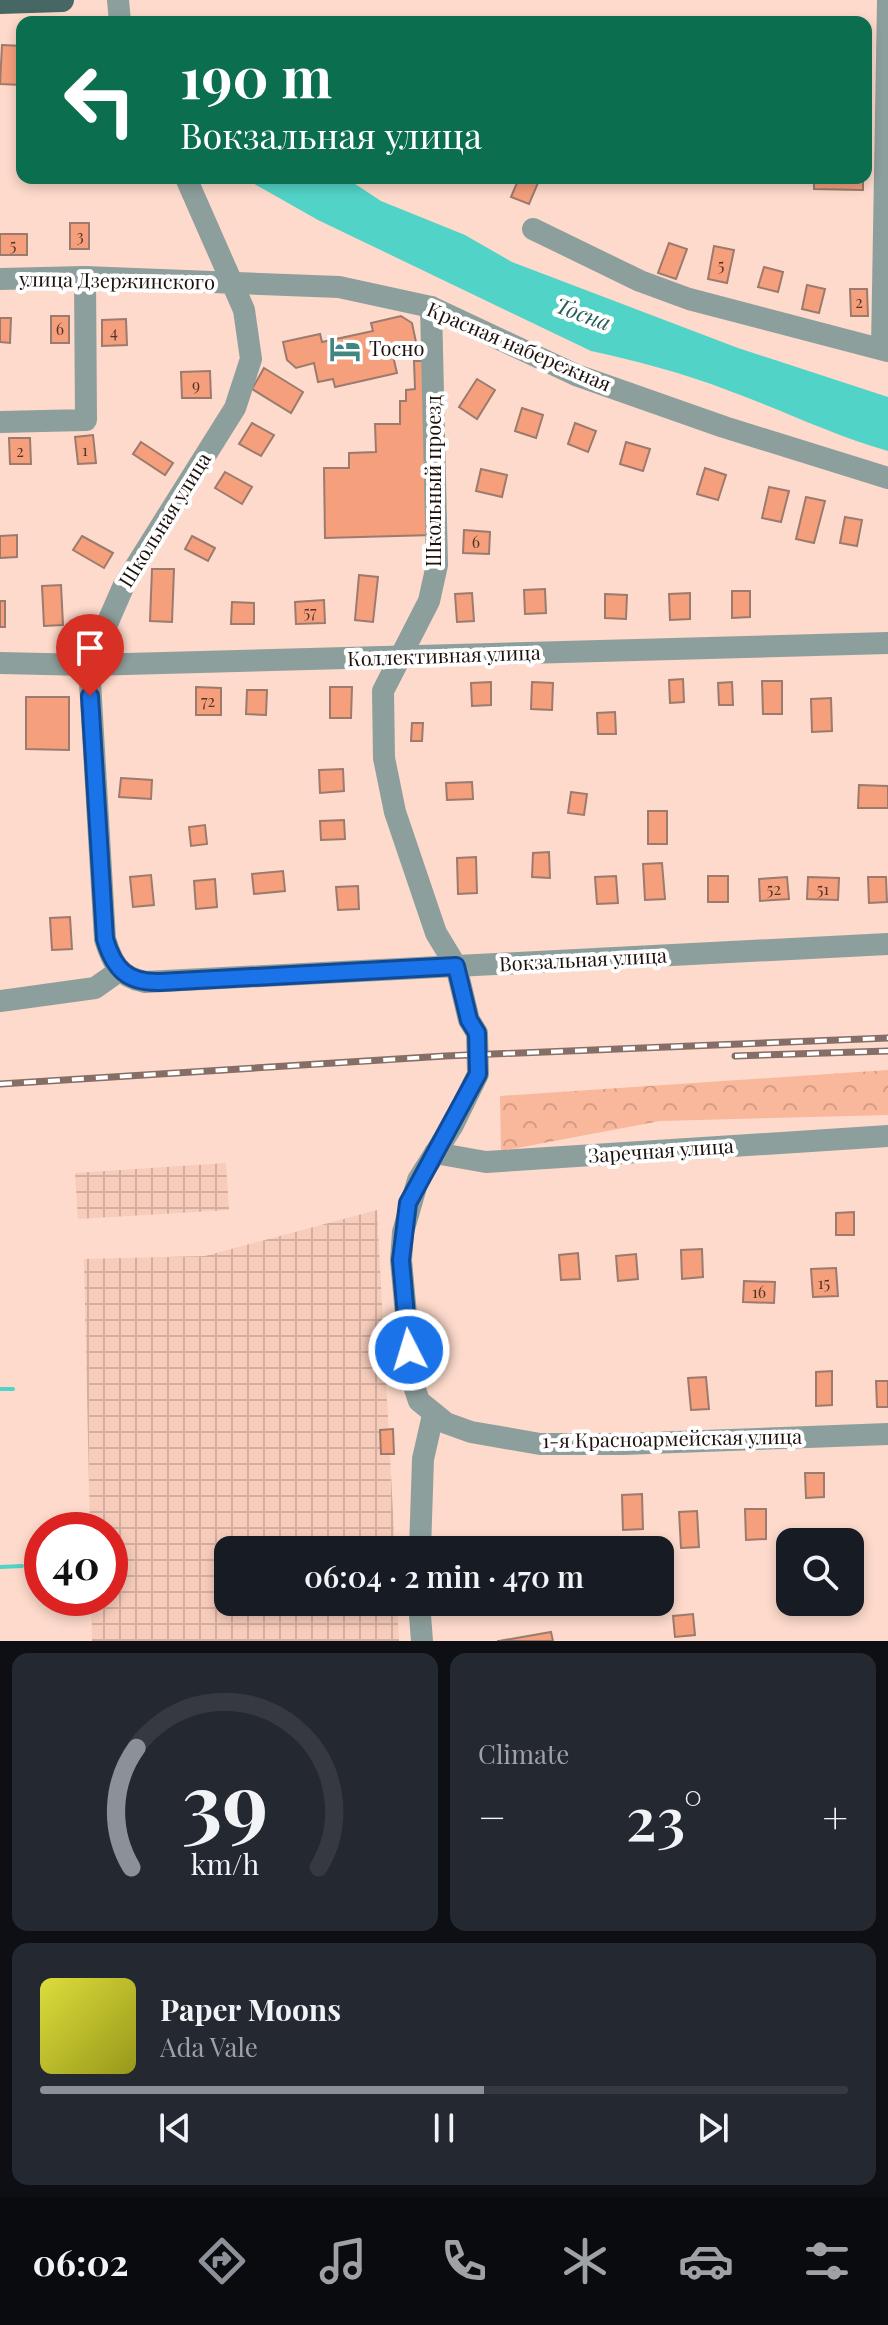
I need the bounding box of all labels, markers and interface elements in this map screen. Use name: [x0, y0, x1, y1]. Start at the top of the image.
text: 190 m: [180, 38, 332, 113]
icon: left: [48, 48, 152, 152]
text: Вокзальная улица: [180, 110, 482, 158]
house number: 3: [76, 225, 84, 246]
house number: 5: [10, 234, 16, 255]
house number: 5: [718, 254, 724, 275]
street label: улица Дзержинского: [18, 264, 215, 295]
water label: Тосна: [551, 289, 615, 337]
house number: 2: [855, 291, 863, 312]
street label: Красная набережная: [423, 295, 616, 397]
house number: 6: [56, 318, 64, 339]
house number: 4: [110, 321, 118, 342]
hotel icon: Тосно: [328, 332, 362, 366]
place label: Тосно: [369, 334, 424, 361]
house number: 9: [192, 374, 200, 395]
street label: Школьный проезд: [419, 394, 446, 567]
house number: 1: [82, 439, 88, 460]
house number: 2: [16, 440, 24, 461]
street label: Школьная улица: [111, 447, 216, 592]
house number: 6: [472, 531, 480, 552]
house number: 57: [303, 601, 317, 622]
pin: [56, 614, 124, 696]
icon: arrive: [68, 626, 112, 670]
street label: Коллективная улица: [347, 638, 541, 671]
house number: 72: [201, 690, 215, 711]
house number: 52: [767, 878, 781, 899]
house number: 51: [817, 878, 829, 899]
street label: Вокзальная улица: [498, 941, 667, 976]
street label: Заречная улица: [587, 1131, 735, 1168]
house number: 15: [818, 1272, 830, 1293]
house number: 16: [752, 1281, 766, 1302]
position arrow: [367, 1308, 451, 1392]
street label: 1-я Красноармейская улица: [542, 1422, 802, 1453]
speed limit sign: 40: [24, 1512, 128, 1616]
map controls: [776, 1528, 864, 1616]
button: search: [776, 1528, 864, 1616]
text: 06:04 · 2 min · 470 m: [304, 1556, 584, 1596]
text: Climate: [478, 1736, 569, 1771]
text: 39: [182, 1744, 268, 1855]
text: 23°: [626, 1776, 703, 1856]
text: −: [478, 1786, 506, 1845]
text: +: [822, 1786, 848, 1845]
text: km/h: [191, 1844, 259, 1882]
text: Paper Moons: [160, 1989, 341, 2029]
text: Ada Vale: [160, 2029, 258, 2064]
icon: previous: [153, 2106, 197, 2150]
icon: pause: [422, 2106, 466, 2150]
icon: next: [691, 2106, 735, 2150]
icon: directions: [194, 2233, 250, 2289]
icon: music: [315, 2233, 371, 2289]
icon: phone: [436, 2233, 492, 2289]
icon: climate: [557, 2233, 613, 2289]
icon: car: [678, 2233, 734, 2289]
icon: filters: [799, 2233, 855, 2289]
text: 06:02: [33, 2237, 128, 2285]

